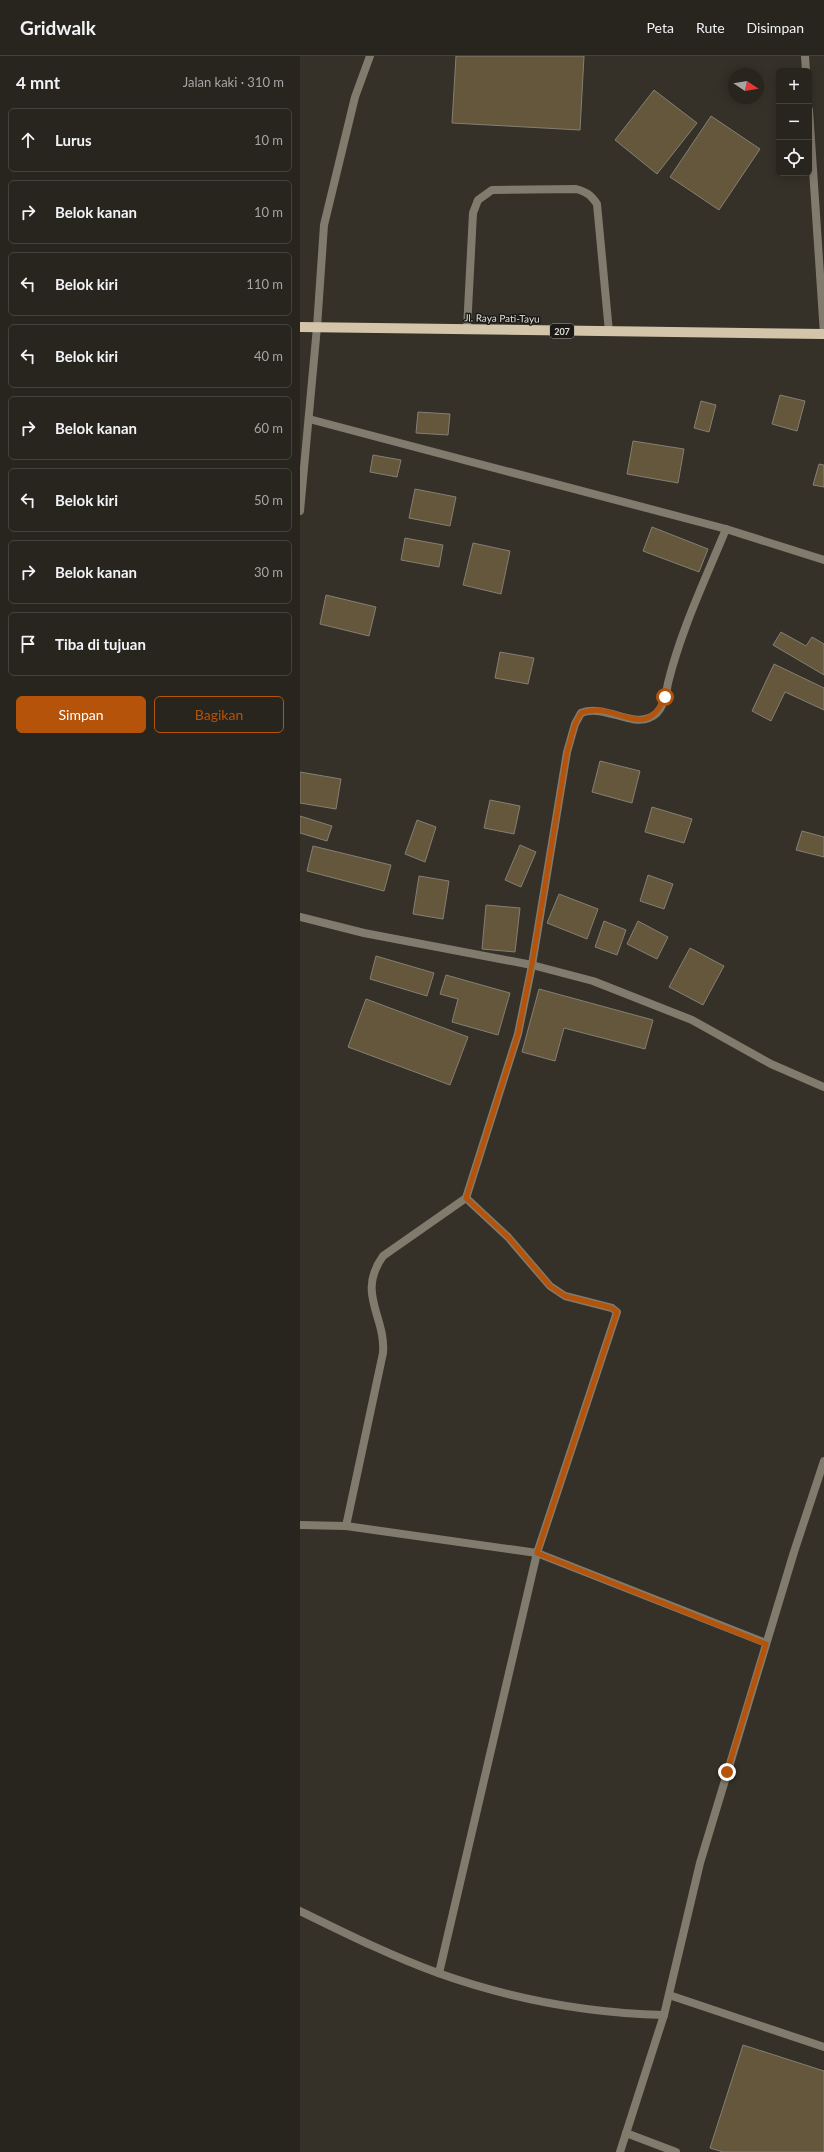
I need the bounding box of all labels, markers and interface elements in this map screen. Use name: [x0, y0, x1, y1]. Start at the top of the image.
text: Gridwalk: [20, 16, 96, 39]
text: Peta: [647, 19, 674, 36]
text: Rute: [696, 19, 725, 36]
text: Disimpan: [747, 19, 804, 36]
north arrow: [728, 68, 764, 104]
map controls: [776, 68, 812, 176]
button: +: [776, 68, 812, 104]
text: 4 mnt: [16, 72, 60, 93]
text: Jalan kaki · 310 m: [183, 74, 284, 90]
button: −: [776, 104, 812, 140]
icon: ahead: [17, 129, 39, 151]
text: Lurus: [55, 131, 92, 149]
text: 10 m: [254, 132, 283, 148]
button: locate: [776, 140, 812, 176]
icon: right: [17, 201, 39, 223]
text: Belok kanan: [55, 203, 137, 221]
text: 10 m: [254, 204, 283, 220]
icon: left: [17, 273, 39, 295]
text: Belok kiri: [55, 275, 118, 293]
text: 110 m: [246, 276, 283, 292]
street label: Jl. Raya Pati-Tayu: [464, 311, 540, 325]
road number: 207: [550, 324, 574, 338]
icon: left: [17, 345, 39, 367]
text: Belok kiri: [55, 347, 118, 365]
text: 40 m: [254, 348, 283, 364]
icon: right: [17, 417, 39, 439]
text: Belok kanan: [55, 419, 137, 437]
text: 60 m: [254, 420, 283, 436]
icon: left: [17, 489, 39, 511]
text: Belok kiri: [55, 491, 118, 509]
text: 50 m: [254, 492, 283, 508]
icon: right: [17, 561, 39, 583]
text: Belok kanan: [55, 563, 137, 581]
text: 30 m: [254, 564, 283, 580]
icon: arrive: [17, 633, 39, 655]
text: Tiba di tujuan: [55, 635, 146, 653]
route start: [656, 688, 674, 706]
button: Simpan: [16, 696, 146, 733]
button: Bagikan: [154, 696, 284, 733]
route end: [718, 1763, 736, 1781]

